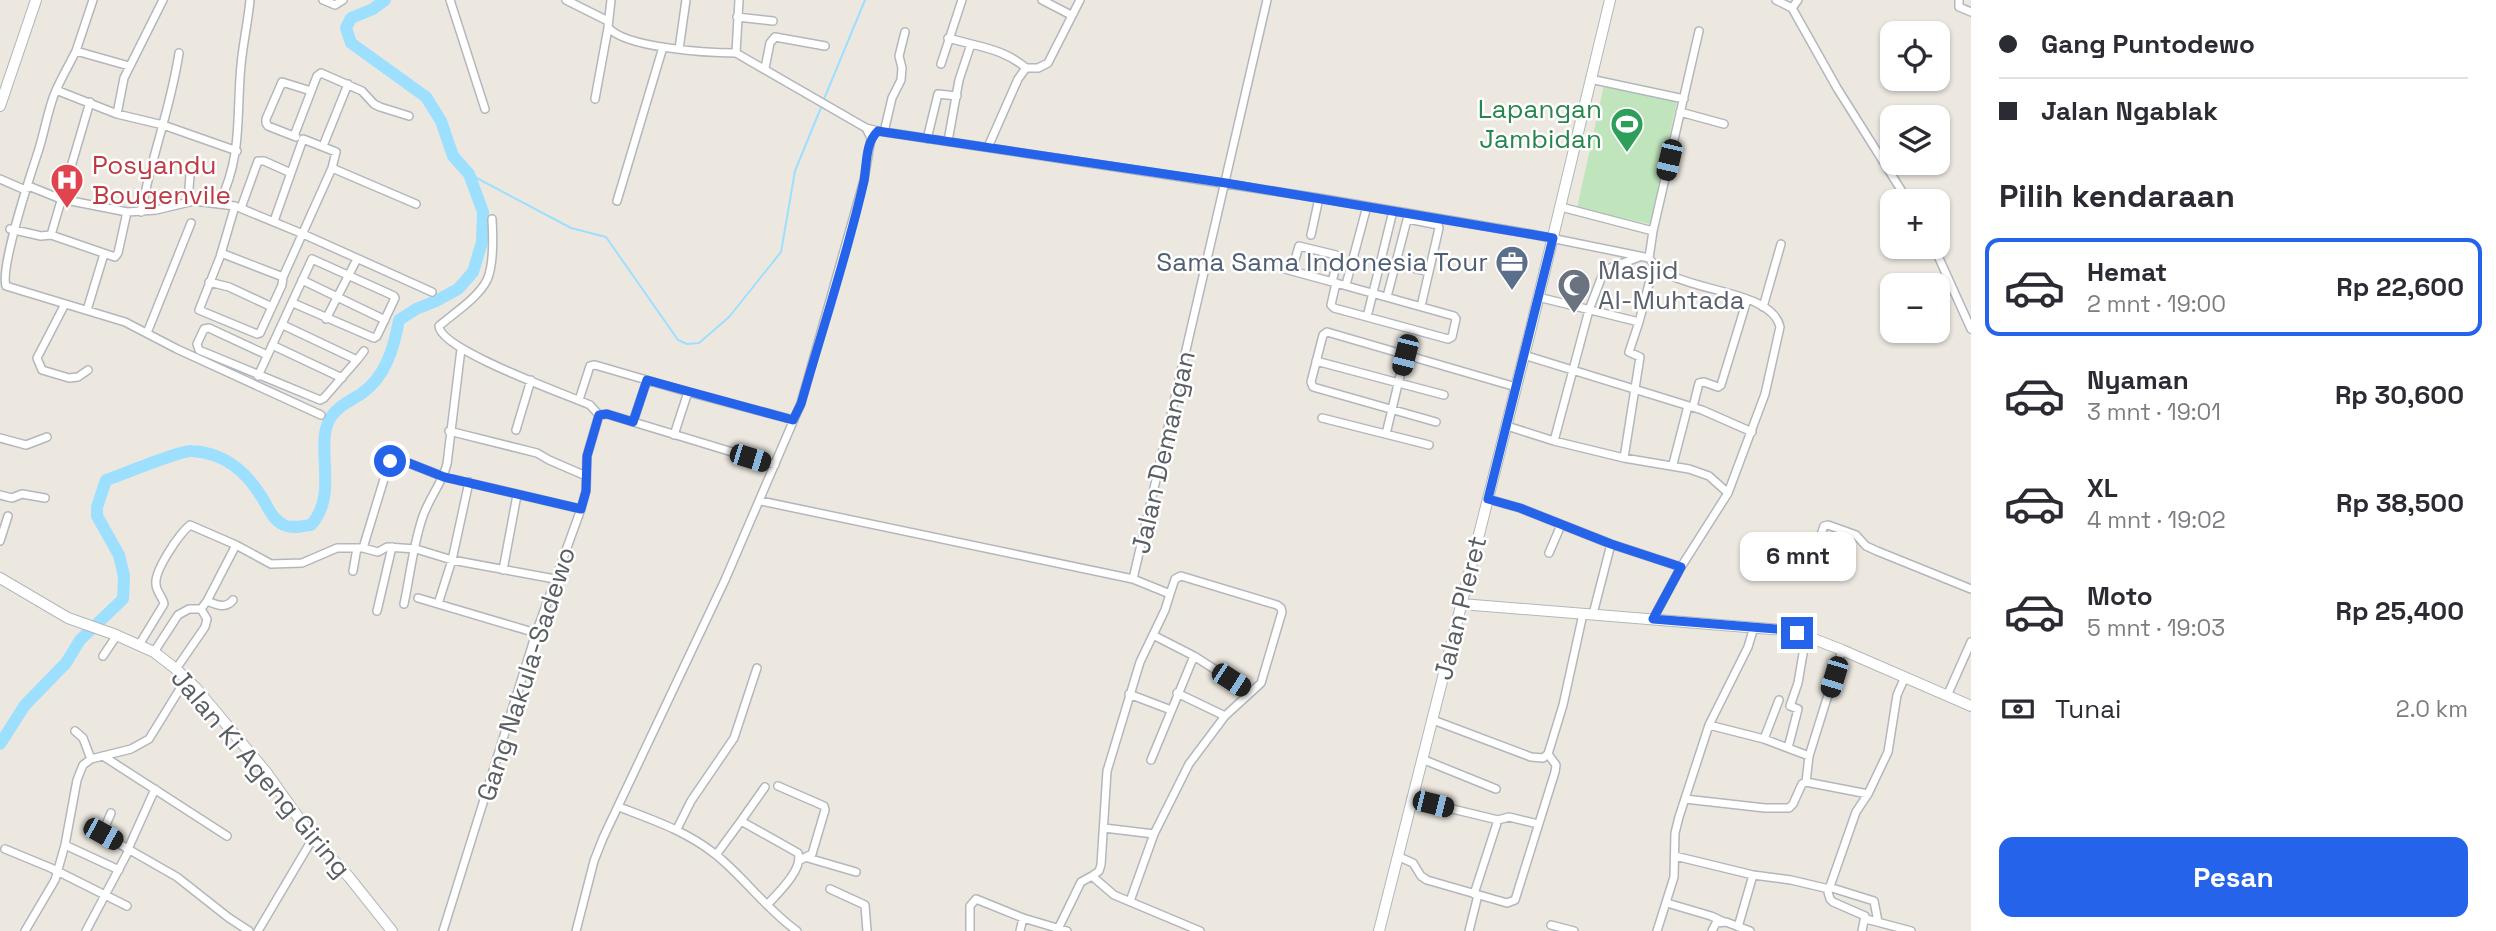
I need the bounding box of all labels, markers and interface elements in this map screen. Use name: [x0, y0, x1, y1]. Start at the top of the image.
map controls: [1880, 21, 1950, 343]
button: locate: [1880, 21, 1950, 91]
text: Gang Puntodewo: [2041, 27, 2255, 61]
place label: Lapangan Jambidan: [1478, 92, 1602, 156]
text: Jalan Ngablak: [2041, 94, 2218, 128]
sports icon: Lapangan Jambidan: [1608, 105, 1646, 154]
button: layers: [1880, 105, 1950, 175]
car: [1655, 137, 1684, 183]
place label: Posyandu Bougenvile: [92, 148, 231, 212]
hospital icon: Posyandu Bougenvile: [48, 161, 86, 210]
text: Pilih kendaraan: [1999, 176, 2235, 216]
button: +: [1880, 189, 1950, 259]
office icon: Sama Sama Indonesia Tour: [1493, 243, 1531, 292]
place label: Sama Sama Indonesia Tour: [1156, 245, 1488, 279]
place label: Masjid Al-Muhtada: [1598, 253, 1745, 317]
text: Hemat: [2087, 255, 2167, 289]
icon: car: [2003, 256, 2066, 319]
mosque icon: Masjid Al-Muhtada: [1555, 266, 1593, 315]
text: Rp 22,600: [2336, 270, 2464, 304]
button: −: [1880, 273, 1950, 343]
text: 2 mnt · 19:00: [2087, 289, 2226, 319]
car: [1390, 332, 1421, 378]
street label: Jalan Demangan: [1123, 347, 1203, 557]
text: Nyaman: [2087, 363, 2189, 397]
icon: car: [2003, 364, 2066, 427]
text: Rp 30,600: [2335, 378, 2464, 412]
text: 3 mnt · 19:01: [2087, 397, 2221, 427]
car: [727, 442, 774, 474]
route start: [374, 445, 406, 477]
text: XL: [2087, 471, 2118, 505]
icon: car: [2003, 472, 2066, 535]
text: Rp 38,500: [2336, 486, 2464, 520]
text: 4 mnt · 19:02: [2087, 505, 2226, 535]
street label: Jalan Pleret: [1426, 532, 1494, 684]
callout: 6 mnt: [1739, 532, 1855, 580]
text: 6 mnt: [1766, 541, 1830, 571]
street label: Gang Nakula-Sadewo: [469, 542, 583, 806]
text: Moto: [2087, 579, 2153, 613]
icon: car: [2003, 580, 2066, 643]
text: Rp 25,400: [2335, 594, 2464, 628]
text: 5 mnt · 19:03: [2087, 613, 2225, 643]
route end: [1781, 617, 1813, 649]
car: [1818, 654, 1851, 700]
car: [1208, 660, 1255, 700]
street label: Jalan Ki Ageng Giring: [164, 662, 358, 884]
icon: cash: [1999, 690, 2037, 728]
text: Tunai: [2055, 692, 2121, 726]
text: 2.0 km: [2396, 694, 2468, 724]
car: [1411, 789, 1456, 819]
car: [80, 815, 127, 853]
button: Pesan: [1999, 837, 2468, 917]

